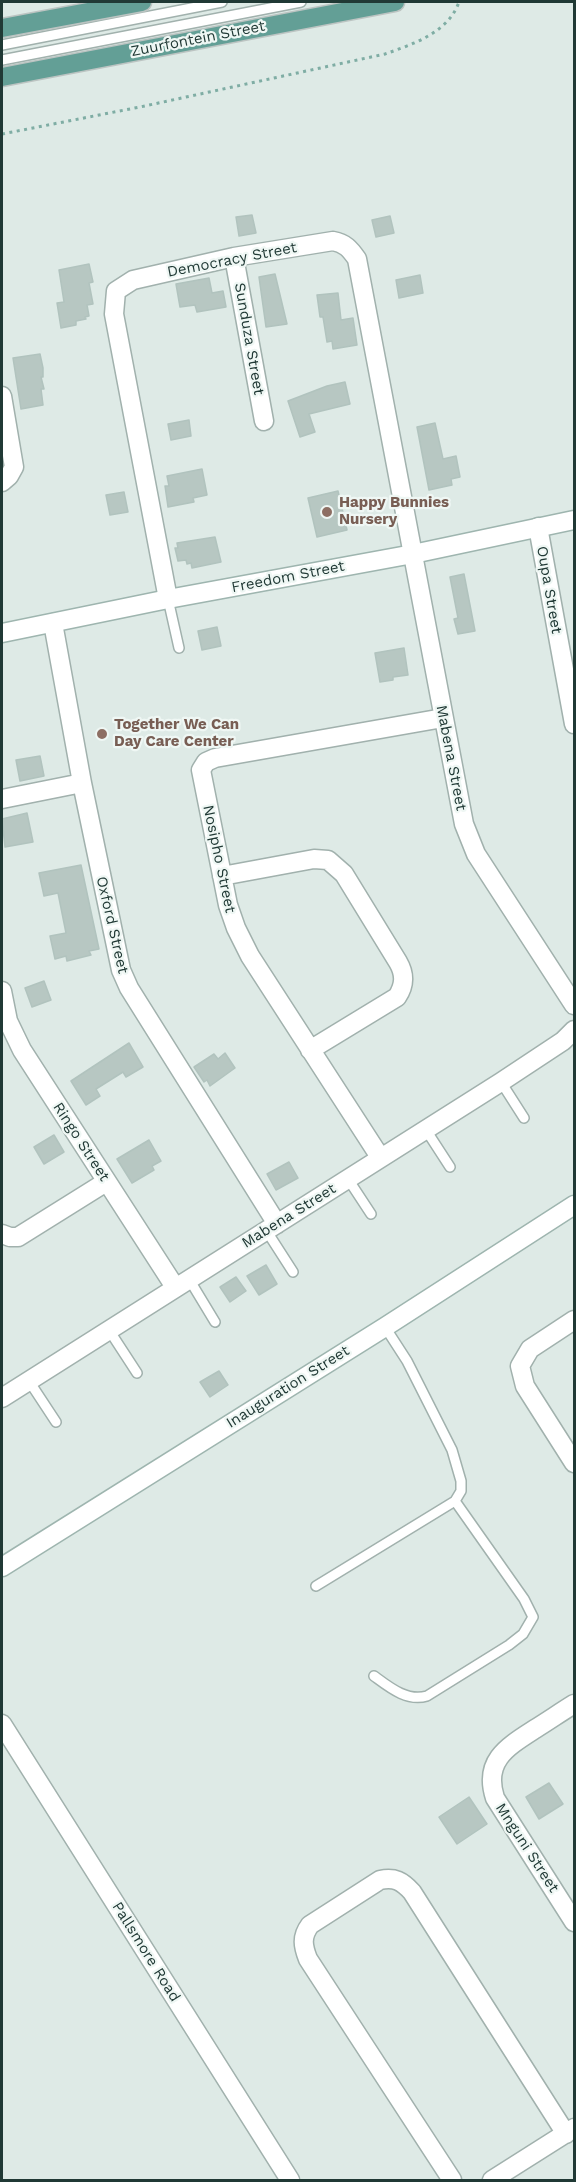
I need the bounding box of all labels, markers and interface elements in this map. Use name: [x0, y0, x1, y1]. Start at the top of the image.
street label: Zuurfontein Street: [129, 17, 267, 61]
street label: Democracy Street: [166, 239, 298, 281]
street label: Sunduza Street: [230, 282, 268, 396]
place label: Happy Bunnies Nursery: [339, 494, 449, 529]
marker: Happy Bunnies Nursery: [320, 505, 334, 519]
street label: Oupa Street: [532, 545, 566, 635]
street label: Freedom Street: [230, 557, 346, 597]
street label: Mabena Street: [432, 704, 470, 812]
place label: Together We Can Day Care Center: [114, 716, 239, 751]
marker: Together We Can Day Care Center: [95, 727, 109, 741]
street label: Nosipho Street: [199, 803, 239, 915]
street label: Oxford Street: [92, 875, 132, 975]
street label: Ringo Street: [49, 1099, 113, 1185]
street label: Mabena Street: [239, 1180, 339, 1252]
street label: Inauguration Street: [223, 1342, 353, 1432]
street label: Mnguni Street: [491, 1800, 563, 1896]
street label: Pallsmore Road: [108, 1899, 184, 2005]

